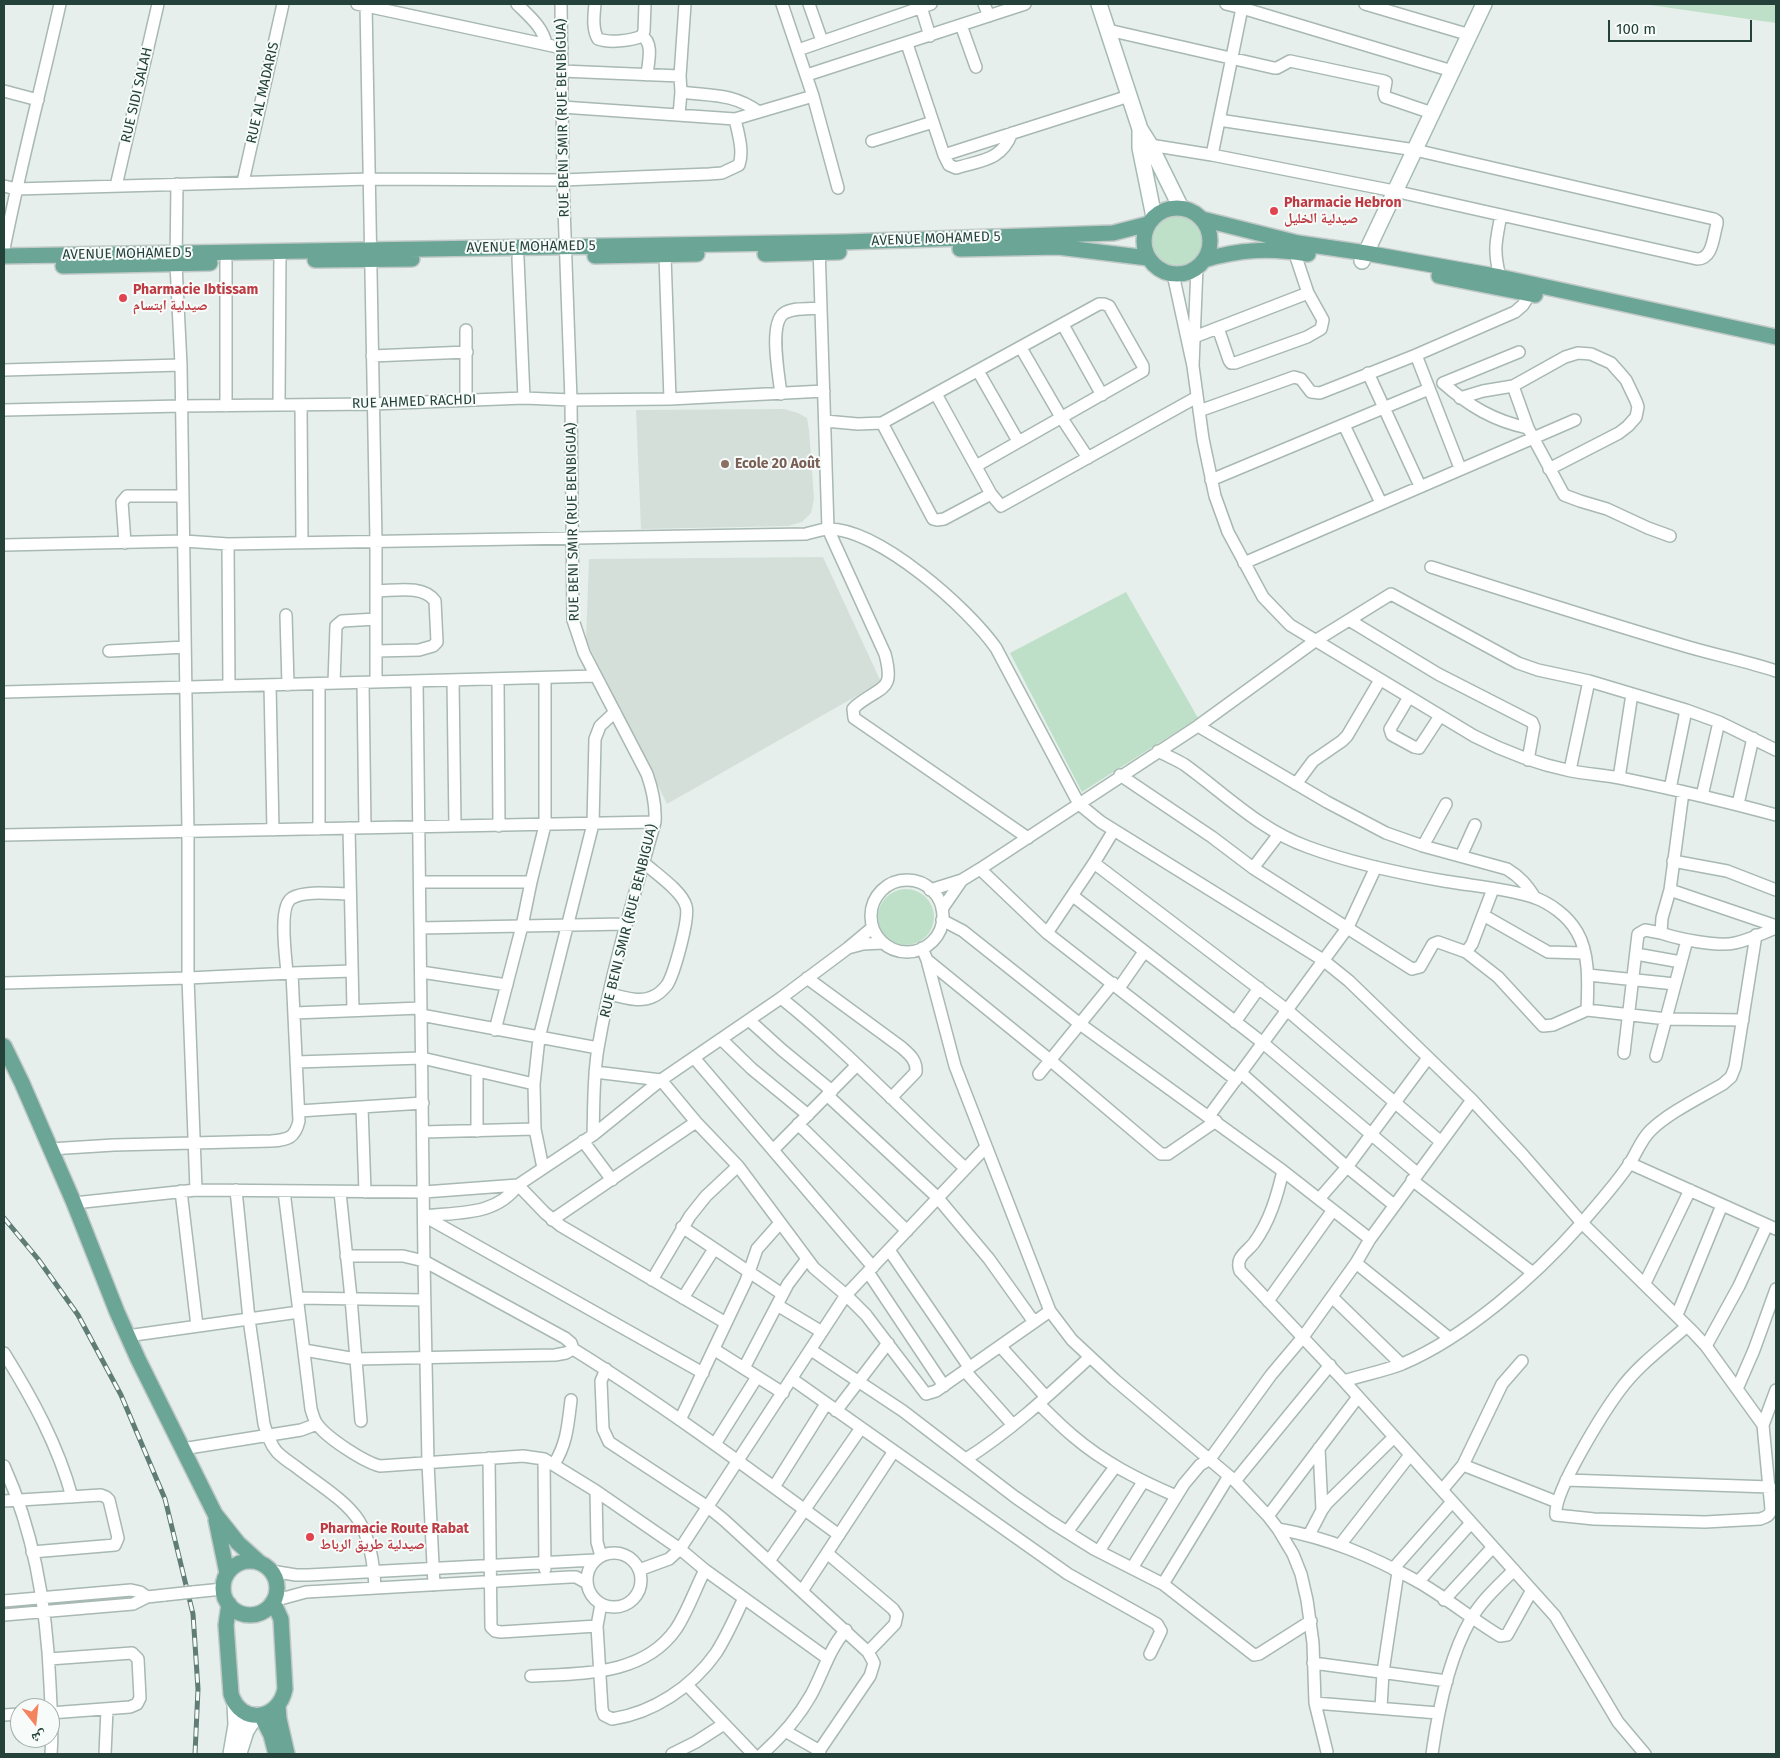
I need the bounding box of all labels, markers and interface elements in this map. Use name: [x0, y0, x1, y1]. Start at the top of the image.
scale bar: [1610, 10, 1754, 42]
street label: RUE BENI SMIR (RUE BENBIGUA): [553, 18, 573, 218]
text: 100 m: [1616, 20, 1656, 38]
street label: RUE AL MADARIS: [243, 41, 283, 145]
street label: RUE SIDI SALAH: [118, 46, 156, 144]
place label: Pharmacie Hebron صيدلية الخليل: [1284, 195, 1402, 228]
marker: Pharmacie Hebron صيدلية الخليل: [1268, 205, 1280, 217]
street label: AVENUE MOHAMED 5: [871, 228, 1001, 250]
street label: AVENUE MOHAMED 5: [466, 237, 596, 257]
street label: AVENUE MOHAMED 5: [62, 244, 192, 264]
place label: Pharmacie Ibtissam صيدلية ابتسام: [133, 282, 258, 314]
marker: Pharmacie Ibtissam صيدلية ابتسام: [117, 292, 129, 304]
street label: RUE AHMED RACHDI: [352, 391, 476, 413]
street label: RUE BENI SMIR (RUE BENBIGUA): [563, 422, 583, 622]
place label: Ecole 20 Août: [735, 456, 820, 472]
marker: Ecole 20 Août: [719, 458, 731, 470]
street label: RUE BENI SMIR (RUE BENBIGUA): [597, 822, 661, 1020]
place label: Pharmacie Route Rabat صيدلية طريق الرباط: [320, 1521, 469, 1554]
marker: Pharmacie Route Rabat صيدلية طريق الرباط: [304, 1531, 316, 1543]
north arrow: [10, 1698, 60, 1748]
text: ش: [30, 1727, 48, 1747]

